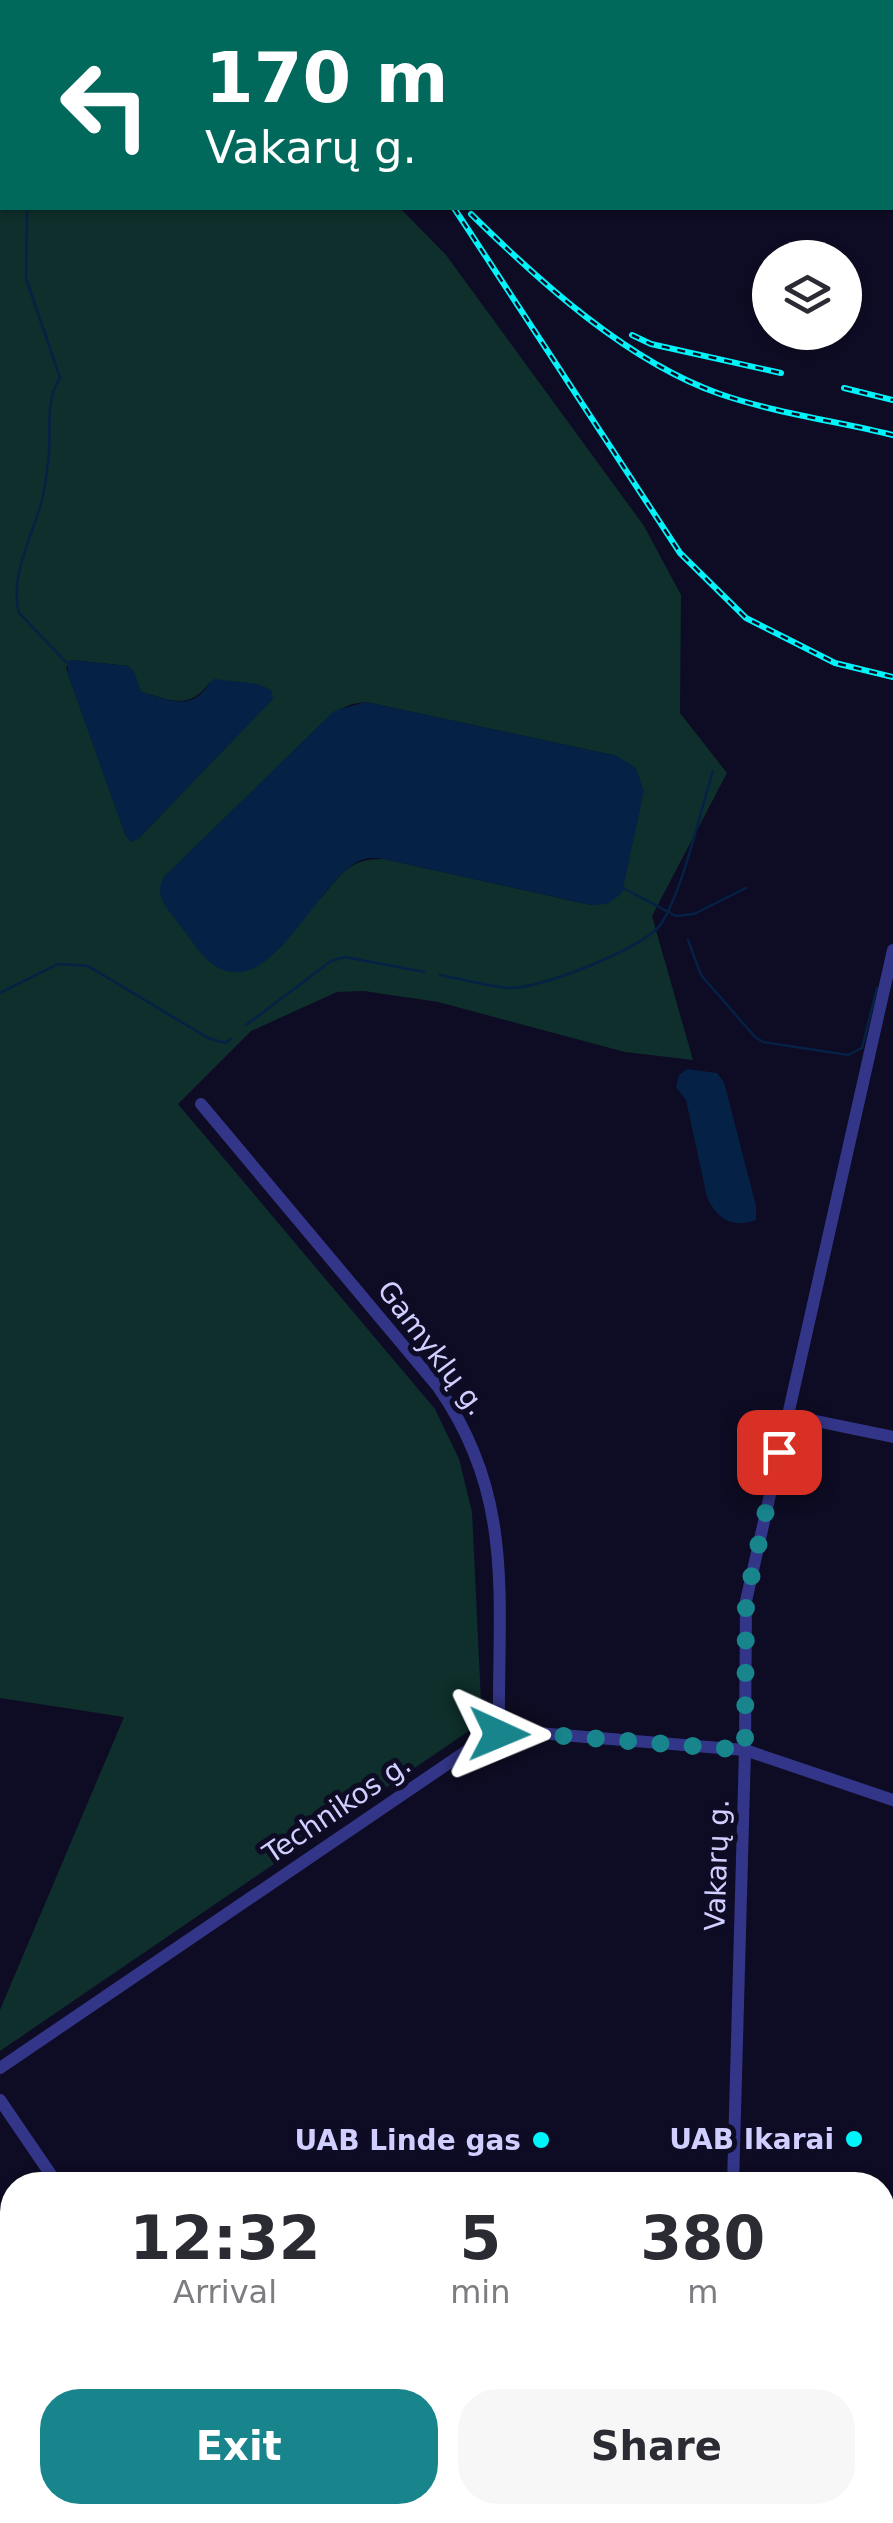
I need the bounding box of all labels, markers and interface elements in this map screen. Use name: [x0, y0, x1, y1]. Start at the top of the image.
text: 170 m: [205, 37, 448, 119]
icon: left: [40, 40, 170, 170]
text: Vakarų g.: [205, 121, 417, 174]
map controls: [752, 240, 862, 350]
button: layers: [752, 240, 862, 350]
street label: Gamyklų g.: [371, 1274, 493, 1422]
pin: [737, 1410, 822, 1495]
icon: arrive: [752, 1425, 807, 1480]
position arrow: [447, 1682, 551, 1786]
street label: Technikos g.: [256, 1748, 417, 1871]
street label: Vakarų g.: [698, 1799, 736, 1931]
place label: UAB Ikarai: [669, 2123, 834, 2156]
place label: UAB Linde gas: [295, 2124, 521, 2157]
marker: UAB Ikarai: [843, 2128, 865, 2150]
marker: UAB Linde gas: [530, 2129, 552, 2151]
text: 12:32: [130, 2203, 321, 2273]
text: 5: [459, 2203, 501, 2273]
text: 380: [640, 2203, 765, 2273]
text: Arrival: [173, 2273, 277, 2311]
text: min: [450, 2273, 511, 2311]
text: m: [687, 2273, 718, 2311]
button: Exit: [40, 2389, 438, 2504]
button: Share: [458, 2389, 855, 2504]

